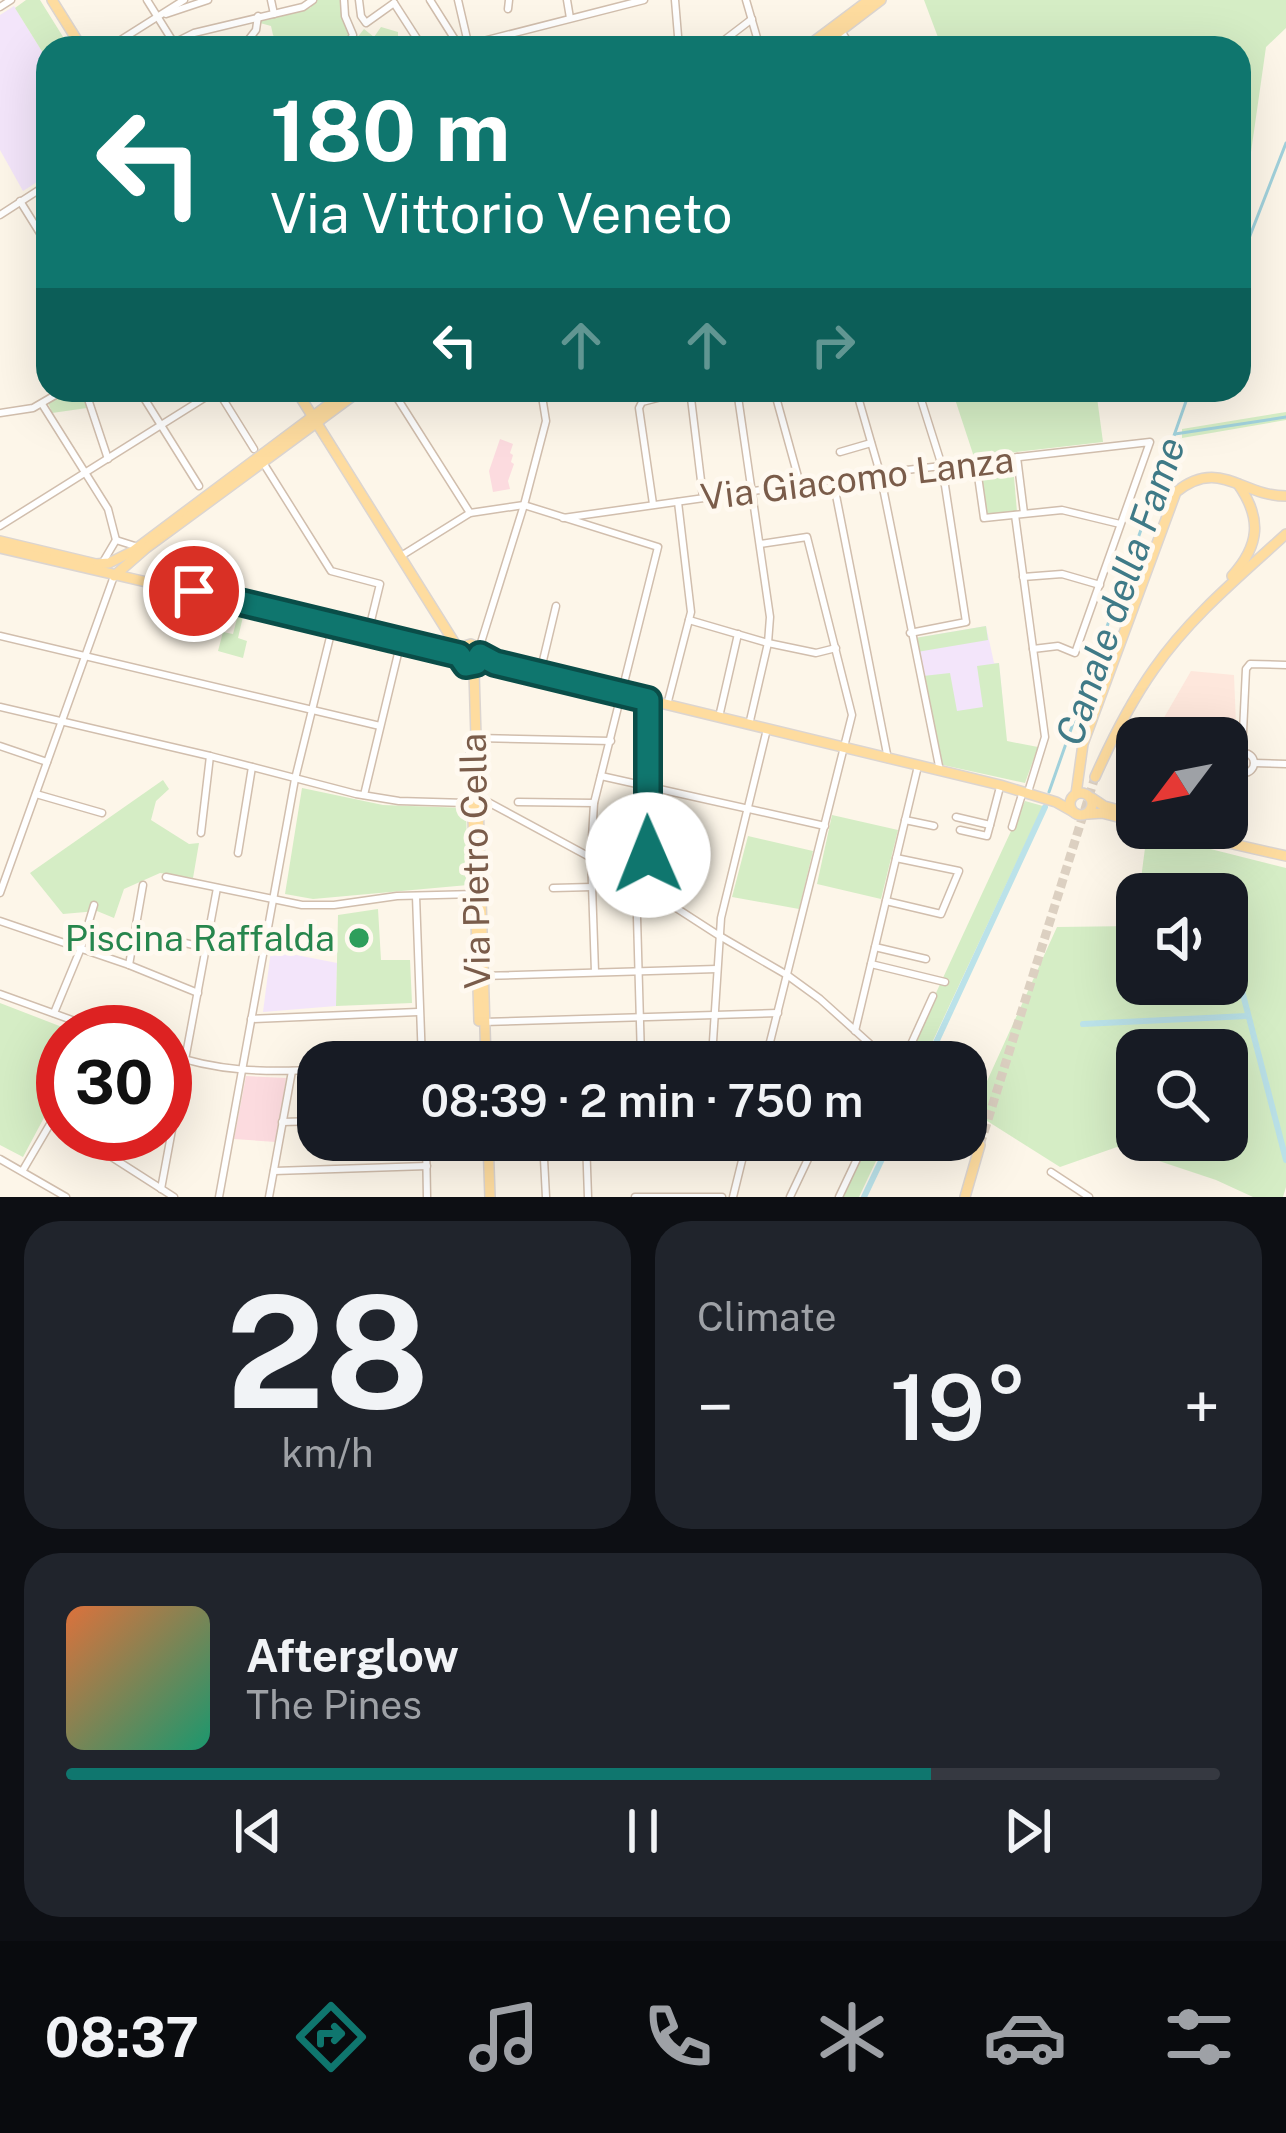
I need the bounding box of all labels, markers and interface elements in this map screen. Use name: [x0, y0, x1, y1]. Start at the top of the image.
text: 180 m: [270, 81, 510, 180]
icon: left: [72, 84, 228, 240]
text: Via Vittorio Veneto: [270, 182, 733, 245]
icon: left: [422, 312, 488, 378]
icon: ahead: [548, 312, 614, 378]
icon: ahead: [674, 312, 740, 378]
icon: right: [800, 312, 866, 378]
water label: Canale della Fame: [1046, 431, 1194, 751]
street label: Via Giacomo Lanza: [698, 438, 1016, 518]
pin: [143, 540, 245, 642]
icon: arrive: [161, 558, 227, 624]
north arrow: [1116, 717, 1248, 849]
map controls: [1116, 717, 1248, 1161]
street label: Via Pietro Cella: [452, 733, 498, 989]
position arrow: [585, 792, 711, 918]
button: sound: [1116, 873, 1248, 1005]
place label: Piscina Raffalda: [65, 917, 335, 959]
marker: Piscina Raffalda: [346, 925, 372, 951]
speed limit sign: 30: [36, 1005, 192, 1161]
button: search: [1116, 1029, 1248, 1161]
text: 08:39 · 2 min · 750 m: [421, 1074, 863, 1127]
text: 28: [226, 1260, 429, 1443]
text: Climate: [697, 1294, 837, 1340]
text: 19°: [890, 1354, 1027, 1460]
text: −: [697, 1368, 734, 1446]
text: +: [1183, 1368, 1220, 1446]
text: km/h: [282, 1430, 373, 1476]
text: Afterglow: [246, 1629, 459, 1682]
text: The Pines: [246, 1682, 422, 1728]
icon: previous: [225, 1798, 291, 1864]
icon: pause: [610, 1798, 676, 1864]
icon: next: [995, 1798, 1061, 1864]
icon: directions: [289, 1995, 373, 2079]
icon: music: [462, 1995, 546, 2079]
icon: phone: [636, 1995, 720, 2079]
icon: climate: [810, 1995, 894, 2079]
icon: car: [983, 1995, 1067, 2079]
icon: filters: [1157, 1995, 1241, 2079]
text: 08:37: [45, 2006, 199, 2069]

